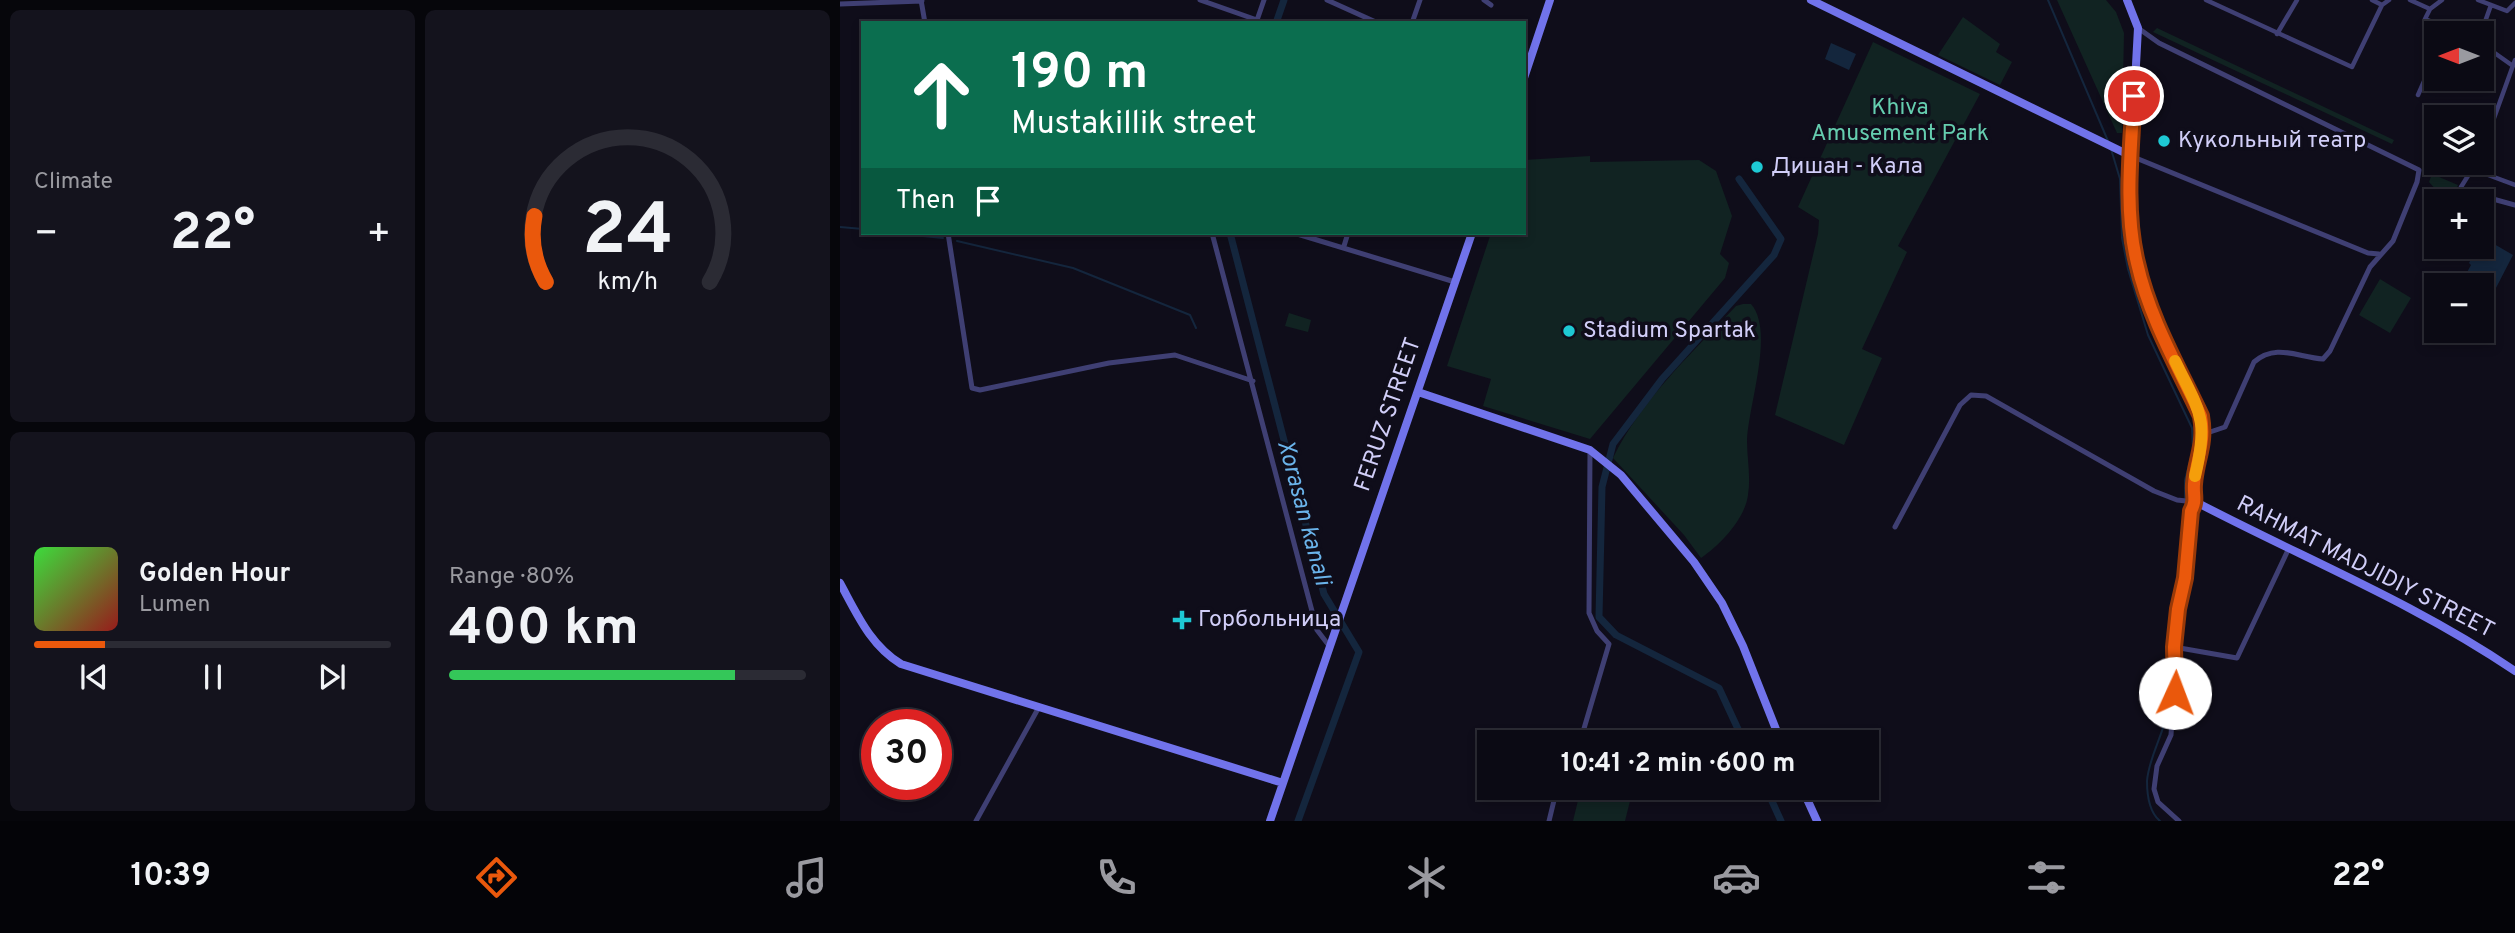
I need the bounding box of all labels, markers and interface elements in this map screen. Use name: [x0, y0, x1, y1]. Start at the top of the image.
north arrow: [2424, 21, 2494, 91]
map controls: [2424, 21, 2494, 343]
text: 190 m: [1011, 44, 1148, 106]
icon: ahead: [896, 49, 987, 140]
pin: [2104, 66, 2164, 126]
icon: arrive: [2115, 77, 2153, 115]
park label: Khiva Amusement Park: [1811, 94, 1989, 149]
text: Mustakillik street: [1011, 105, 1257, 145]
button: layers: [2424, 105, 2494, 175]
place label: Кукольный театр: [2178, 127, 2366, 156]
marker: Кукольный театр: [2156, 133, 2172, 149]
place label: Дишан - Кала: [1771, 153, 1923, 182]
marker: Дишан - Кала: [1749, 159, 1765, 175]
text: Climate: [34, 168, 113, 197]
icon: arrive: [969, 182, 1007, 220]
text: Then: [896, 185, 955, 218]
text: 24: [582, 188, 673, 280]
button: +: [2424, 189, 2494, 259]
text: 22°: [170, 202, 255, 268]
text: −: [34, 211, 59, 260]
text: +: [366, 211, 391, 260]
text: km/h: [597, 267, 658, 299]
button: −: [2424, 273, 2494, 343]
place label: Stadium Spartak: [1583, 317, 1756, 346]
marker: Stadium Spartak: [1561, 323, 1577, 339]
street label: FERUZ STREET: [1349, 334, 1429, 496]
water label: Xorasan kanali: [1269, 437, 1337, 590]
street label: RAHMAT MADJIDIY STREET: [2231, 490, 2499, 646]
text: Golden Hour: [139, 558, 290, 591]
text: Range · 80%: [449, 563, 574, 592]
text: Lumen: [139, 591, 210, 620]
text: 400 km: [449, 597, 639, 663]
place label: Горбольница: [1198, 606, 1341, 635]
marker: Горбольница: [1172, 610, 1192, 630]
position arrow: [2138, 656, 2212, 730]
icon: previous: [75, 658, 113, 696]
icon: pause: [194, 658, 232, 696]
icon: next: [313, 658, 351, 696]
speed limit sign: 30: [861, 709, 952, 800]
text: 10:41 · 2 min · 600 m: [1561, 748, 1795, 781]
icon: directions: [472, 853, 521, 902]
icon: music: [782, 853, 831, 902]
icon: phone: [1092, 853, 1141, 902]
icon: climate: [1402, 853, 1451, 902]
icon: car: [1712, 853, 1761, 902]
icon: filters: [2022, 853, 2071, 902]
text: 10:39: [131, 857, 211, 897]
text: 22°: [2332, 857, 2384, 897]

